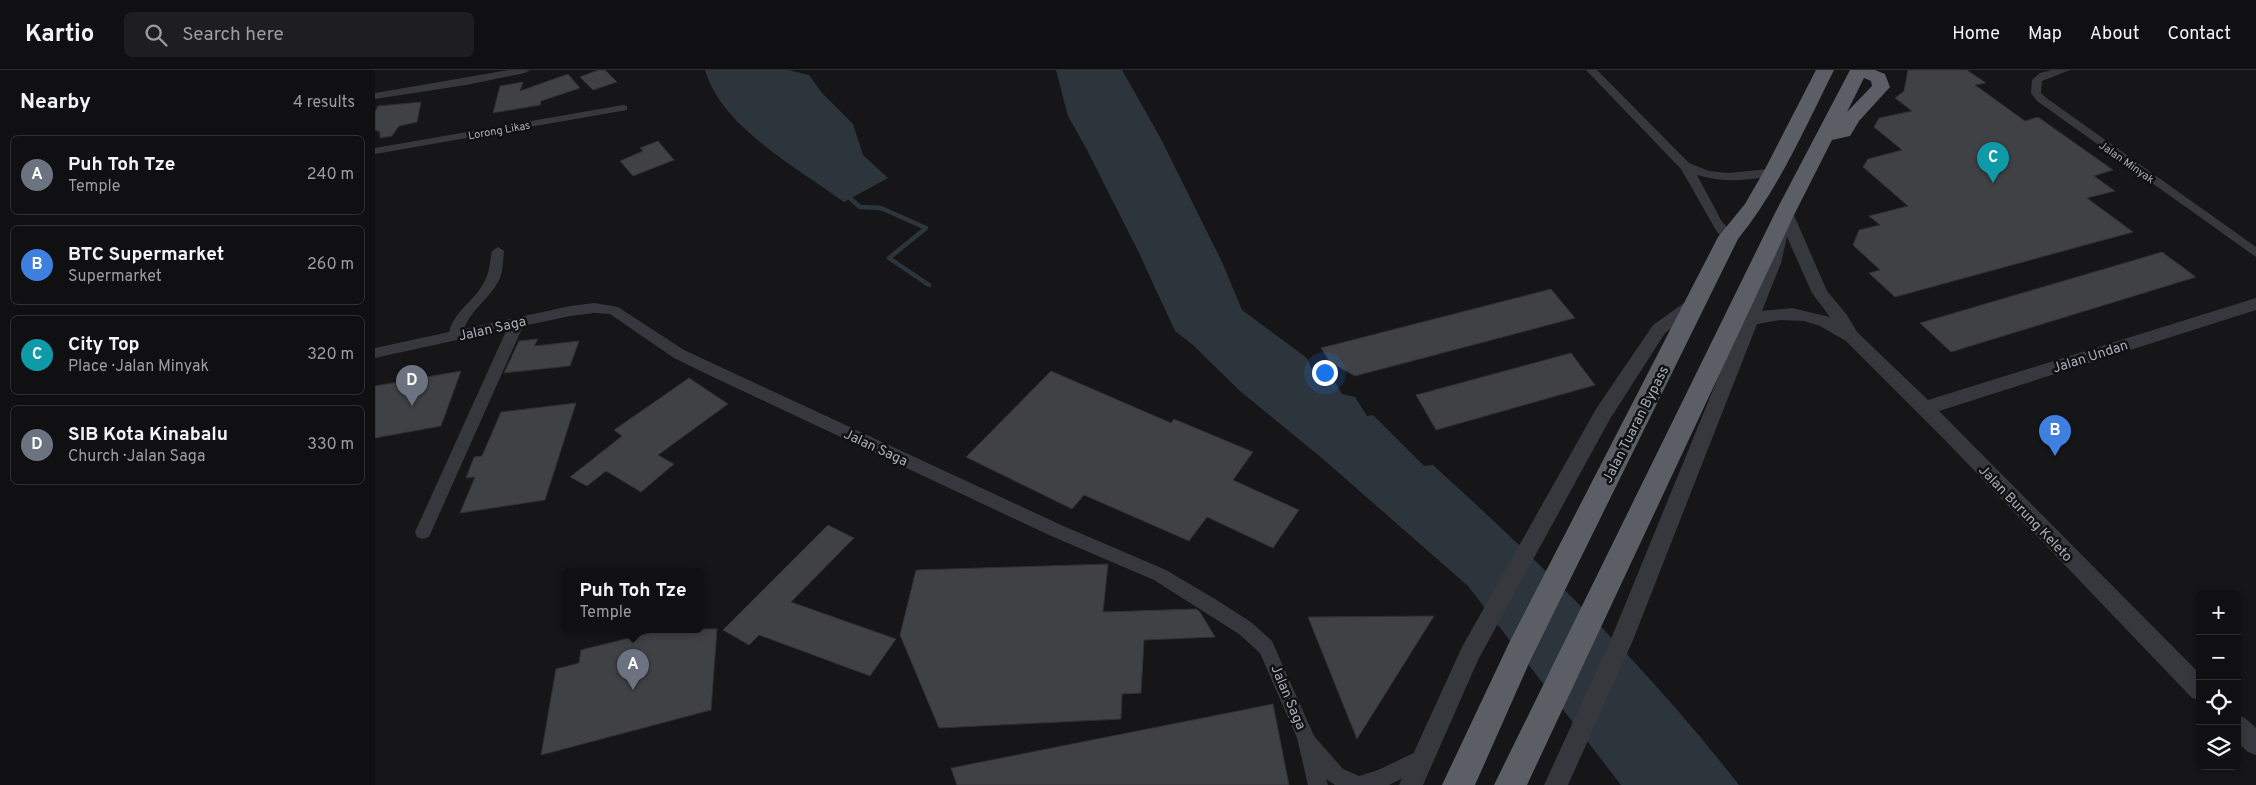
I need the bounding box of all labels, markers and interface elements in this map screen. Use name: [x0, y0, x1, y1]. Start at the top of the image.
search box: [124, 12, 474, 57]
text: Kartio: [25, 20, 94, 50]
icon: search: [142, 21, 170, 49]
text: Search here: [182, 23, 284, 47]
text: Home: [1952, 23, 2000, 46]
text: Map: [2028, 23, 2062, 46]
text: About: [2090, 23, 2139, 46]
text: Contact: [2167, 23, 2231, 46]
text: Nearby: [20, 89, 91, 116]
text: 4 results: [293, 93, 355, 113]
street label: Lorong Likas: [467, 119, 531, 143]
street label: Jalan Minyak: [2096, 139, 2157, 187]
pin: C: [1977, 142, 2009, 183]
text: Puh Toh Tze: [68, 153, 175, 177]
text: A: [31, 165, 43, 185]
text: 240 m: [307, 165, 354, 185]
text: Temple: [68, 177, 120, 197]
text: BTC Supermarket: [68, 243, 224, 267]
text: B: [31, 255, 43, 275]
text: 260 m: [307, 255, 354, 275]
text: Supermarket: [68, 267, 162, 287]
street label: Jalan Saga: [457, 313, 528, 345]
text: City Top: [68, 333, 140, 357]
street label: Jalan Undan: [2051, 337, 2130, 378]
text: C: [32, 345, 42, 365]
text: 320 m: [307, 345, 354, 365]
text: Place · Jalan Minyak: [68, 357, 209, 377]
your location: [1312, 360, 1338, 386]
street label: Jalan Tuaran Bypass: [1600, 363, 1673, 486]
pin: D: [396, 365, 428, 406]
pin: B: [2039, 415, 2071, 456]
text: SIB Kota Kinabalu: [68, 423, 228, 447]
street label: Jalan Saga: [841, 426, 910, 471]
text: D: [31, 435, 43, 455]
text: 330 m: [307, 435, 354, 455]
text: Church · Jalan Saga: [68, 447, 205, 467]
street label: Jalan Burung Keleto: [1975, 462, 2075, 566]
popup: [562, 568, 704, 633]
text: Puh Toh Tze: [579, 579, 687, 603]
map controls: [2196, 590, 2241, 770]
button: +: [2196, 590, 2241, 635]
text: Temple: [579, 603, 632, 623]
button: −: [2196, 635, 2241, 680]
pin: A: [617, 649, 649, 690]
street label: Jalan Saga: [1266, 663, 1309, 733]
button: locate: [2196, 680, 2241, 725]
button: layers: [2196, 725, 2241, 770]

